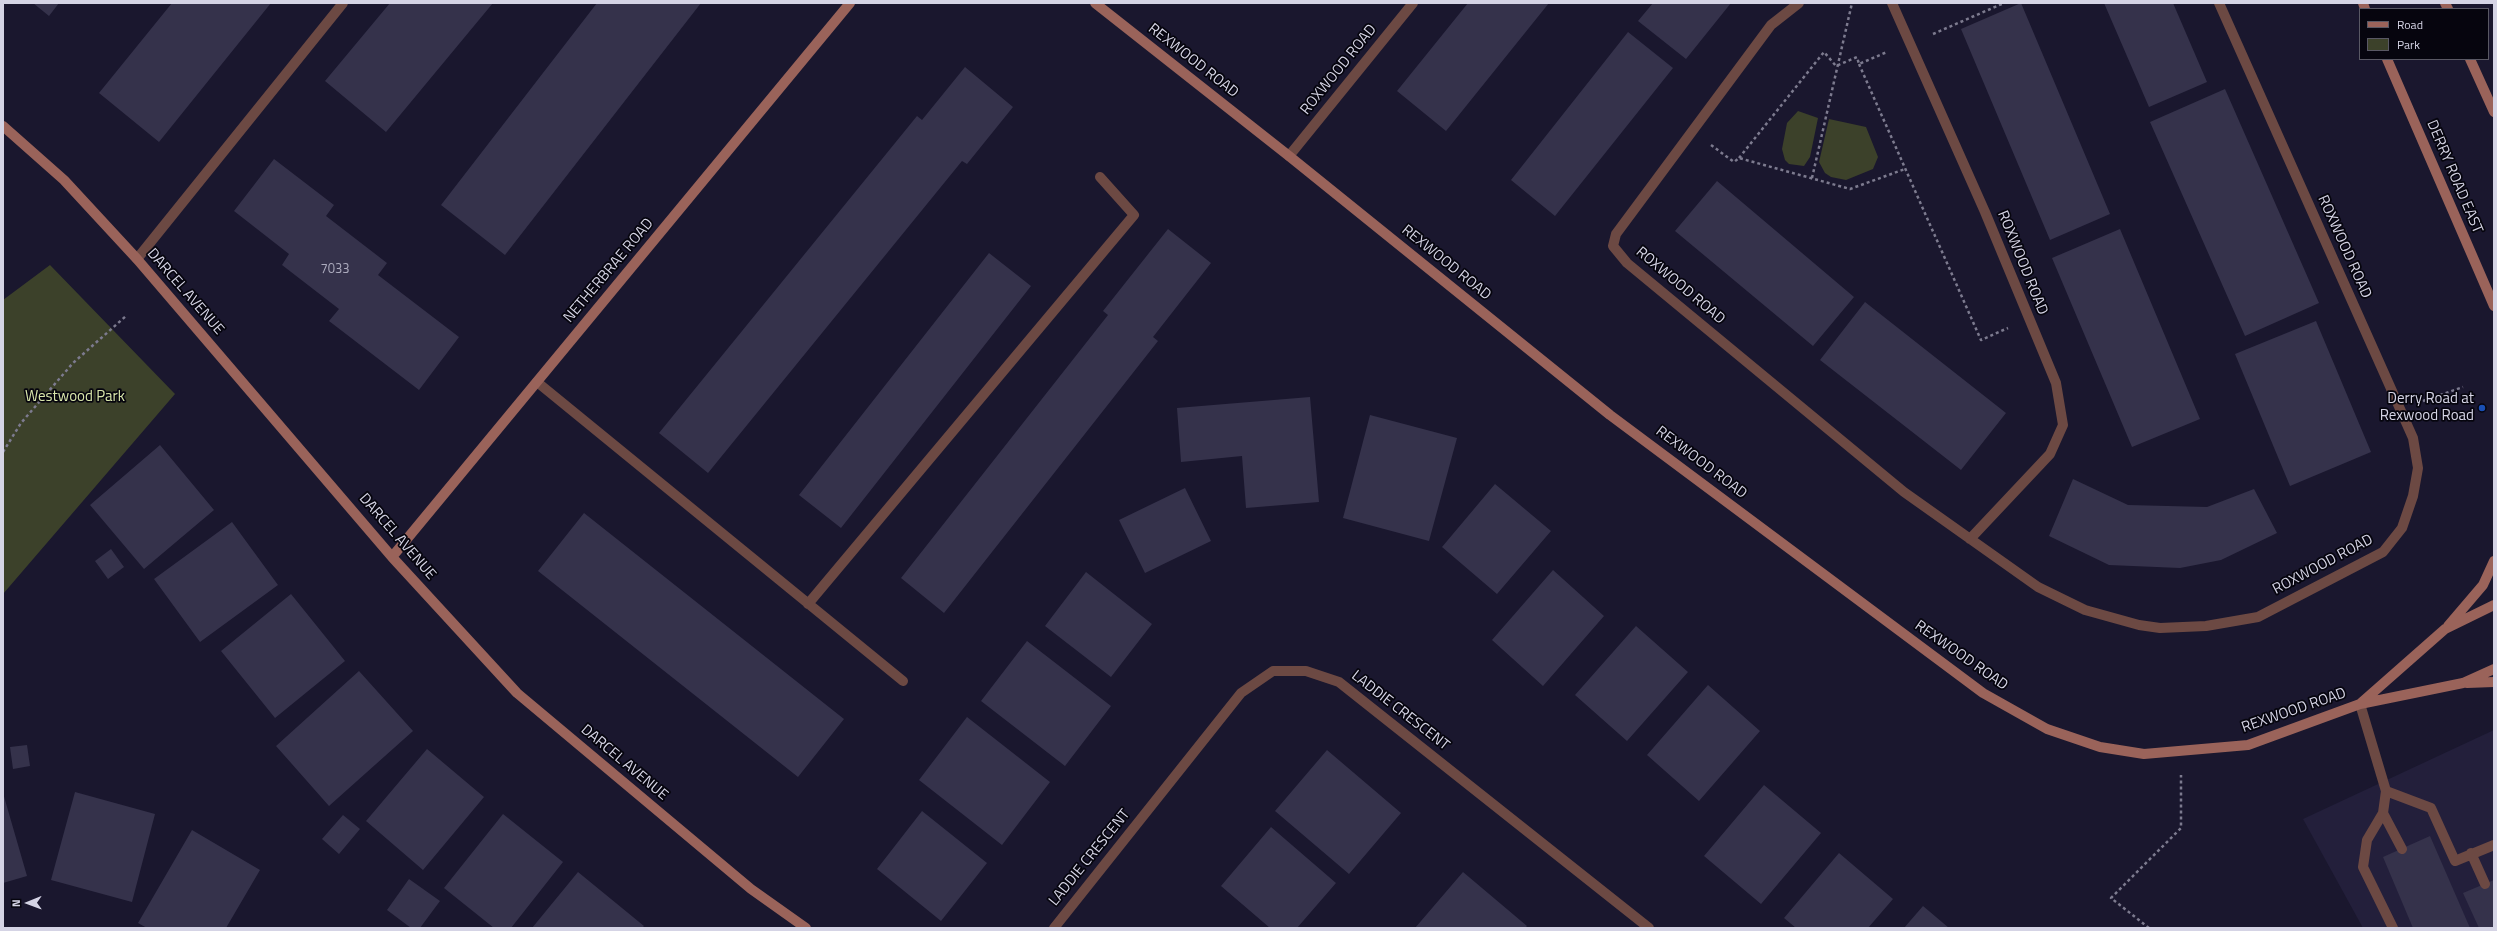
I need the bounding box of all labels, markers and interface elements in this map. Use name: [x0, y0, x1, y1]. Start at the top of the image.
legend: [2359, 8, 2489, 60]
text: Road: [2397, 15, 2423, 34]
street label: REXWOOD ROAD: [1144, 20, 1242, 102]
street label: ROXWOOD ROAD: [1297, 21, 1381, 119]
text: Park: [2397, 35, 2420, 54]
street label: DERRY ROAD EAST: [2422, 118, 2486, 236]
street label: ROXWOOD ROAD: [2313, 193, 2375, 301]
street label: ROXWOOD ROAD: [1993, 208, 2051, 318]
street label: NETHERBRAE ROAD: [560, 215, 658, 327]
street label: REXWOOD ROAD: [1398, 222, 1494, 304]
street label: ROXWOOD ROAD: [1632, 243, 1728, 329]
street label: DARCEL AVENUE: [143, 245, 227, 339]
house number: 7033: [320, 262, 350, 278]
park label: Westwood Park: [25, 388, 125, 406]
place label: Derry Road at Rexwood Road: [2380, 390, 2474, 425]
marker: Derry Road at Rexwood Road: [2477, 403, 2487, 413]
street label: REXWOOD ROAD: [1652, 423, 1750, 503]
street label: DARCEL AVENUE: [355, 490, 439, 584]
street label: ROXWOOD ROAD: [2270, 531, 2376, 599]
street label: REXWOOD ROAD: [1911, 617, 2011, 695]
street label: LADDIE CRESCENT: [1348, 667, 1452, 755]
street label: REXWOOD ROAD: [2239, 685, 2349, 737]
street label: DARCEL AVENUE: [577, 721, 671, 805]
street label: LADDIE CRESCENT: [1046, 806, 1134, 910]
north arrow: [8, 883, 48, 923]
text: N: [8, 899, 24, 907]

